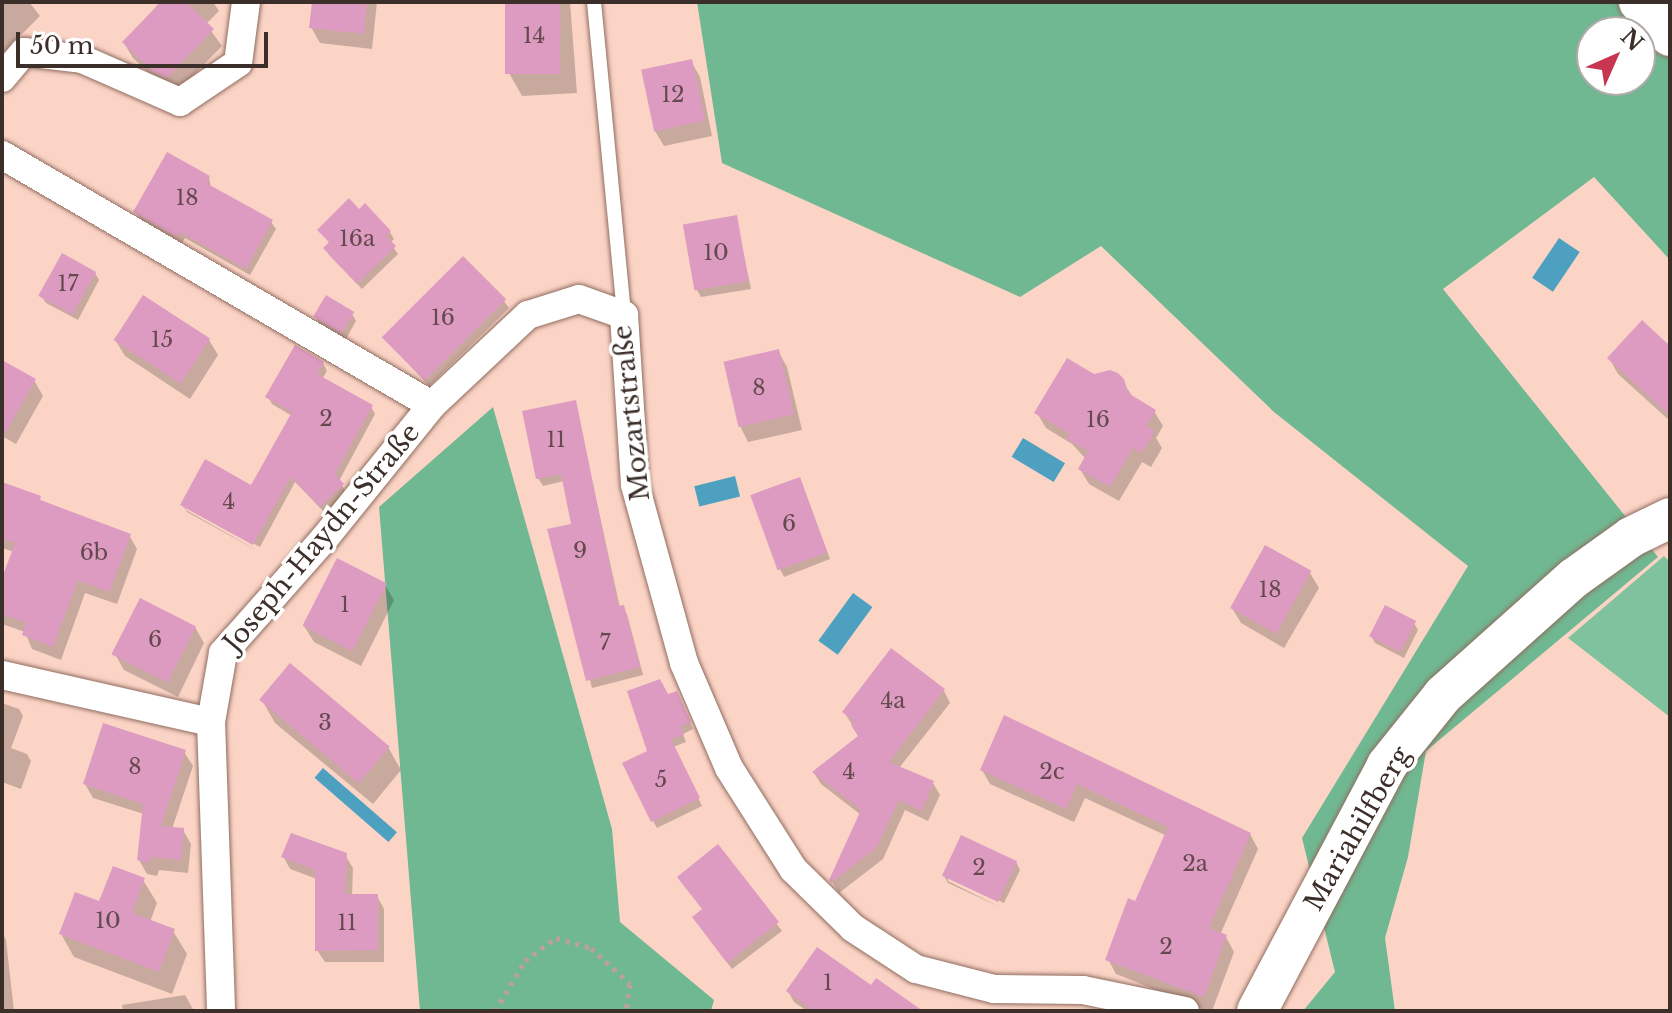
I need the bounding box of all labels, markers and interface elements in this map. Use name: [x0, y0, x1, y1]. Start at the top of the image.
scale bar: [20, 16, 272, 66]
north arrow: [1576, 16, 1656, 96]
house number: 14: [523, 23, 545, 49]
text: N: [1615, 23, 1649, 57]
text: 50 m: [30, 31, 93, 60]
house number: 12: [661, 82, 685, 108]
house number: 18: [175, 185, 199, 211]
house number: 16a: [339, 226, 375, 252]
house number: 10: [703, 240, 729, 266]
house number: 17: [58, 271, 78, 297]
house number: 16: [431, 305, 455, 331]
street label: Mozartstraße: [607, 324, 657, 502]
house number: 15: [151, 327, 173, 353]
house number: 8: [752, 375, 766, 401]
house number: 2: [319, 406, 333, 432]
house number: 16: [1086, 407, 1110, 433]
street label: Joseph-Haydn-Straße: [217, 418, 427, 658]
house number: 11: [546, 427, 566, 453]
house number: 4: [223, 489, 235, 515]
house number: 6: [782, 511, 796, 537]
house number: 9: [573, 538, 587, 564]
house number: 6b: [80, 540, 108, 566]
house number: 18: [1258, 577, 1282, 603]
house number: 1: [340, 592, 350, 618]
house number: 6: [148, 627, 162, 653]
house number: 7: [599, 630, 611, 656]
house number: 4a: [880, 688, 906, 714]
house number: 3: [318, 710, 332, 736]
street label: Mariahilfberg: [1298, 741, 1418, 917]
house number: 8: [128, 754, 142, 780]
house number: 4: [843, 759, 855, 785]
house number: 2c: [1039, 759, 1065, 785]
house number: 5: [655, 767, 667, 793]
house number: 2a: [1182, 851, 1208, 877]
house number: 2: [972, 855, 986, 881]
house number: 10: [95, 908, 121, 934]
house number: 11: [337, 910, 357, 936]
house number: 2: [1159, 934, 1173, 960]
house number: 1: [823, 970, 833, 996]

